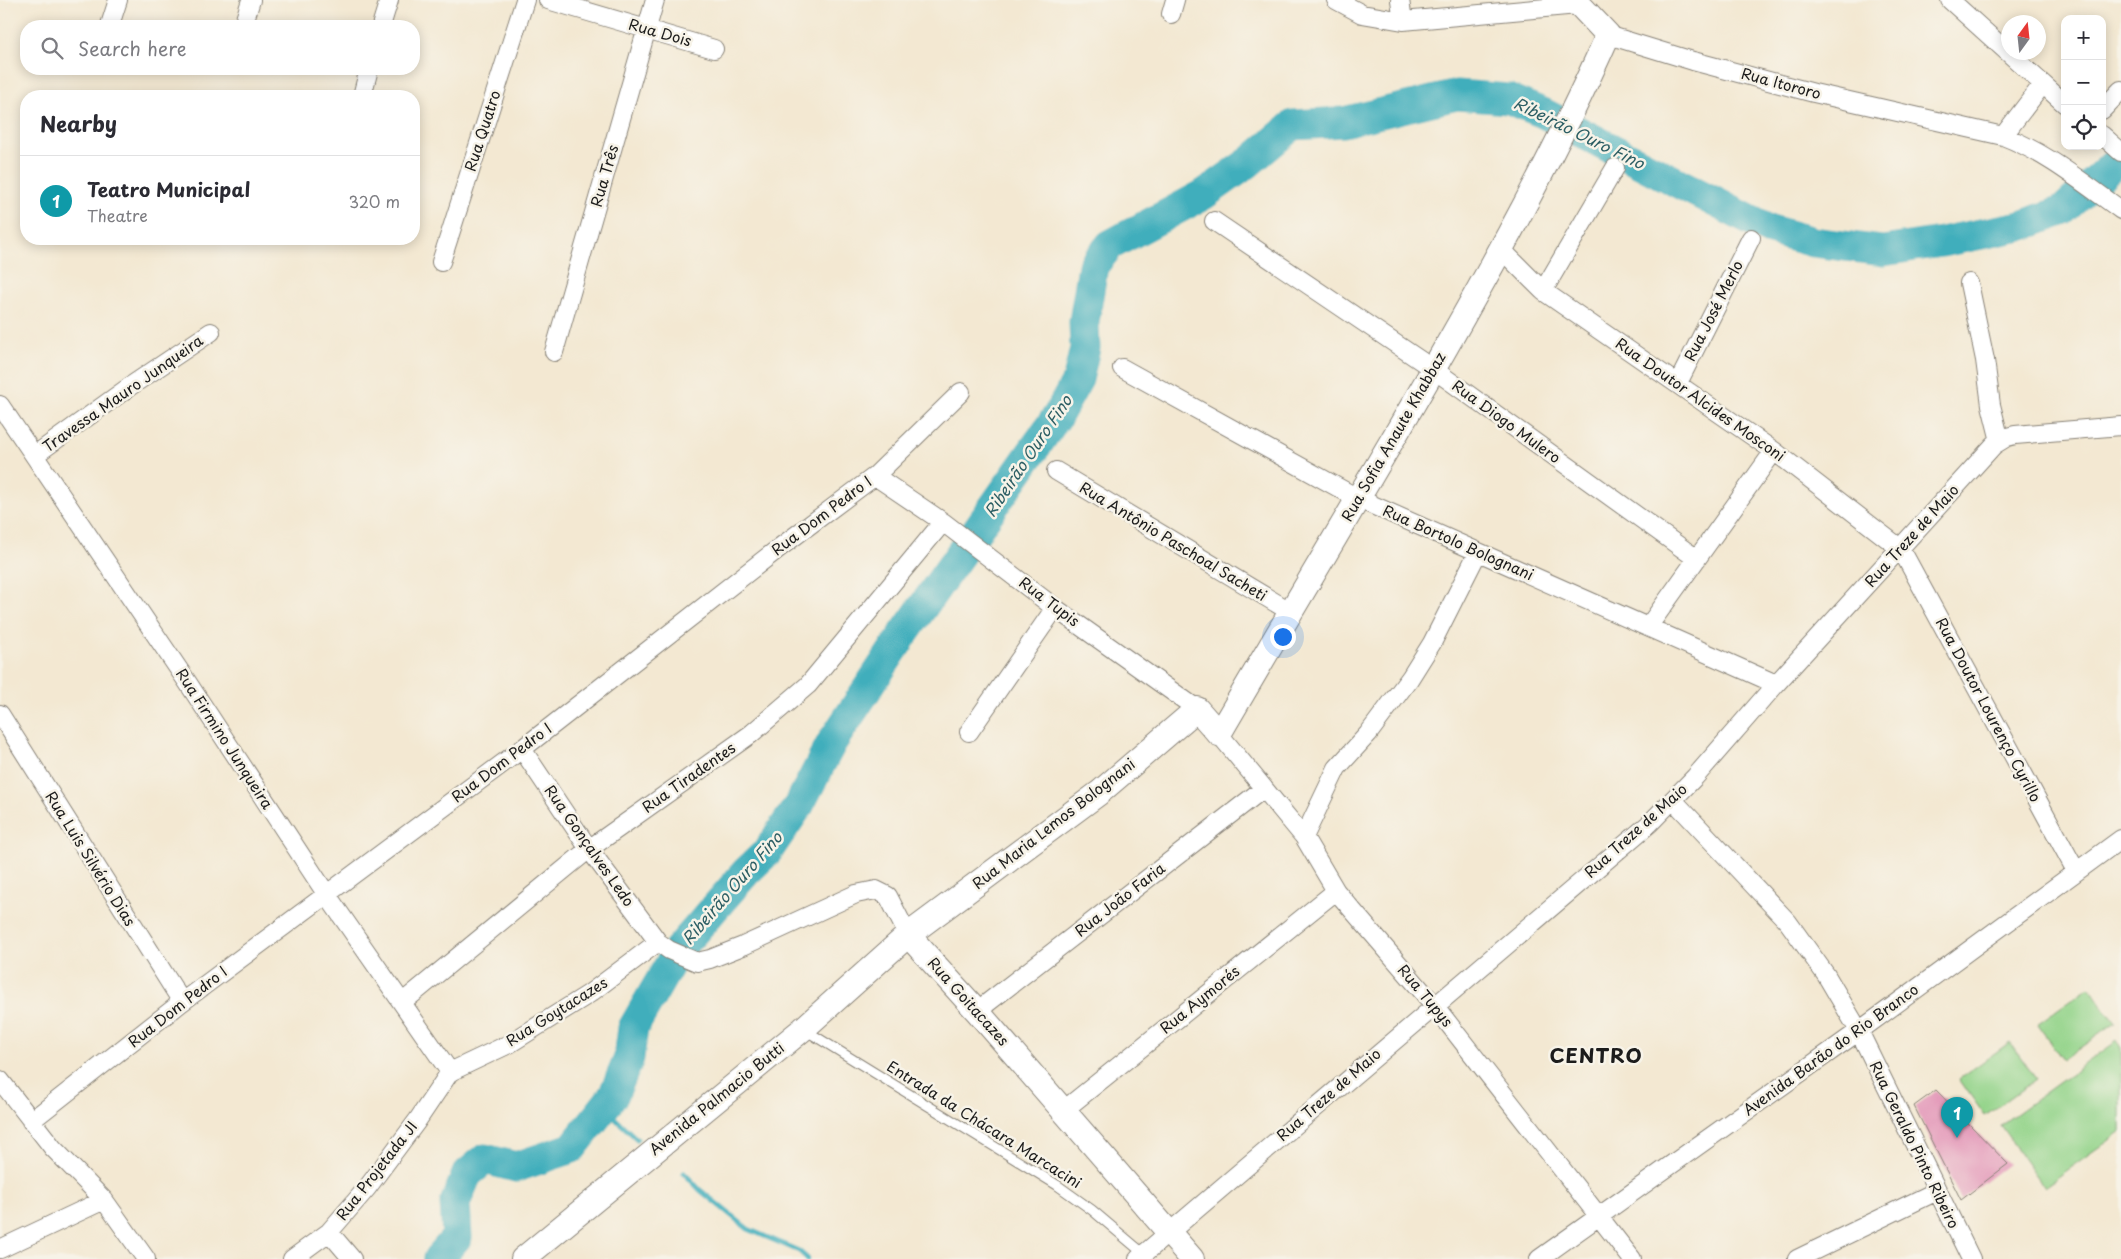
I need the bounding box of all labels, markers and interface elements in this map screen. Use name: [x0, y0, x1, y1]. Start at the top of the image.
street label: Rua Dois: [626, 12, 695, 52]
north arrow: [2001, 15, 2046, 60]
map controls: [2061, 15, 2106, 150]
button: +: [2061, 15, 2106, 60]
search box: [20, 20, 420, 75]
icon: search: [38, 34, 66, 62]
text: Search here: [78, 34, 187, 62]
button: −: [2061, 60, 2106, 105]
street label: Rua Itororo: [1739, 61, 1824, 104]
street label: Rua Quatro: [458, 87, 505, 174]
water label: Ribeirão Ouro Fino: [1510, 90, 1650, 175]
button: locate: [2061, 105, 2106, 150]
text: Nearby: [40, 107, 117, 139]
street label: Rua Três: [584, 142, 623, 209]
text: Teatro Municipal: [87, 175, 250, 203]
text: 1: [52, 189, 60, 213]
text: 320 m: [349, 189, 400, 213]
text: Theatre: [87, 203, 148, 227]
street label: Rua José Merlo: [1677, 256, 1748, 365]
street label: Travessa Mauro Junqueira: [37, 328, 208, 457]
street label: Rua Doutor Alcides Mosconi: [1611, 331, 1790, 466]
street label: Rua Sofia Anaute Khabbaz: [1335, 347, 1451, 525]
street label: Rua Diogo Mulero: [1448, 373, 1566, 468]
water label: Ribeirão Ouro Fino: [977, 389, 1078, 521]
street label: Rua Dom Pedro I: [766, 469, 876, 560]
street label: Rua Antônio Paschoal Sacheti: [1076, 475, 1272, 606]
street label: Rua Treze de Maio: [1858, 478, 1963, 592]
street label: Rua Bortolo Bolognani: [1379, 498, 1538, 585]
street label: Rua Tupis: [1015, 570, 1085, 631]
street label: Rua Doutor Lourenço Cyrillo: [1931, 613, 2048, 806]
your location: [1270, 624, 1296, 650]
street label: Rua Firmino Junqueira: [171, 663, 280, 814]
street label: Rua Dom Pedro I: [446, 716, 556, 807]
street label: Rua Tiradentes: [637, 736, 740, 818]
street label: Rua Maria Lemos Bolognani: [967, 752, 1139, 894]
street label: Rua Treze de Maio: [1578, 777, 1692, 882]
street label: Rua Gonçalves Ledo: [540, 780, 641, 911]
street label: Rua Luis Silvério Dias: [40, 786, 142, 930]
water label: Ribeirão Ouro Fino: [675, 825, 788, 949]
street label: Rua João Faria: [1069, 856, 1169, 941]
street label: Rua Goitacazes: [923, 951, 1015, 1051]
street label: Rua Aymorés: [1154, 959, 1244, 1038]
street label: Rua Tupys: [1393, 959, 1459, 1032]
street label: Rua Dom Pedro I: [122, 960, 232, 1052]
street label: Rua Goytacazes: [501, 970, 612, 1051]
street label: Avenida Barão do Rio Branco: [1738, 977, 1923, 1120]
street label: Avenida Palmacio Butti: [643, 1036, 789, 1160]
district label: CENTRO: [1549, 1040, 1643, 1070]
street label: Rua Treze de Maio: [1271, 1042, 1385, 1146]
street label: Entrada da Chácara Marcacini: [883, 1054, 1087, 1193]
street label: Rua Geraldo Pinto Ribeiro: [1865, 1057, 1966, 1232]
pin: 1: [1941, 1097, 1973, 1138]
street label: Rua Projetada JI: [330, 1116, 422, 1225]

